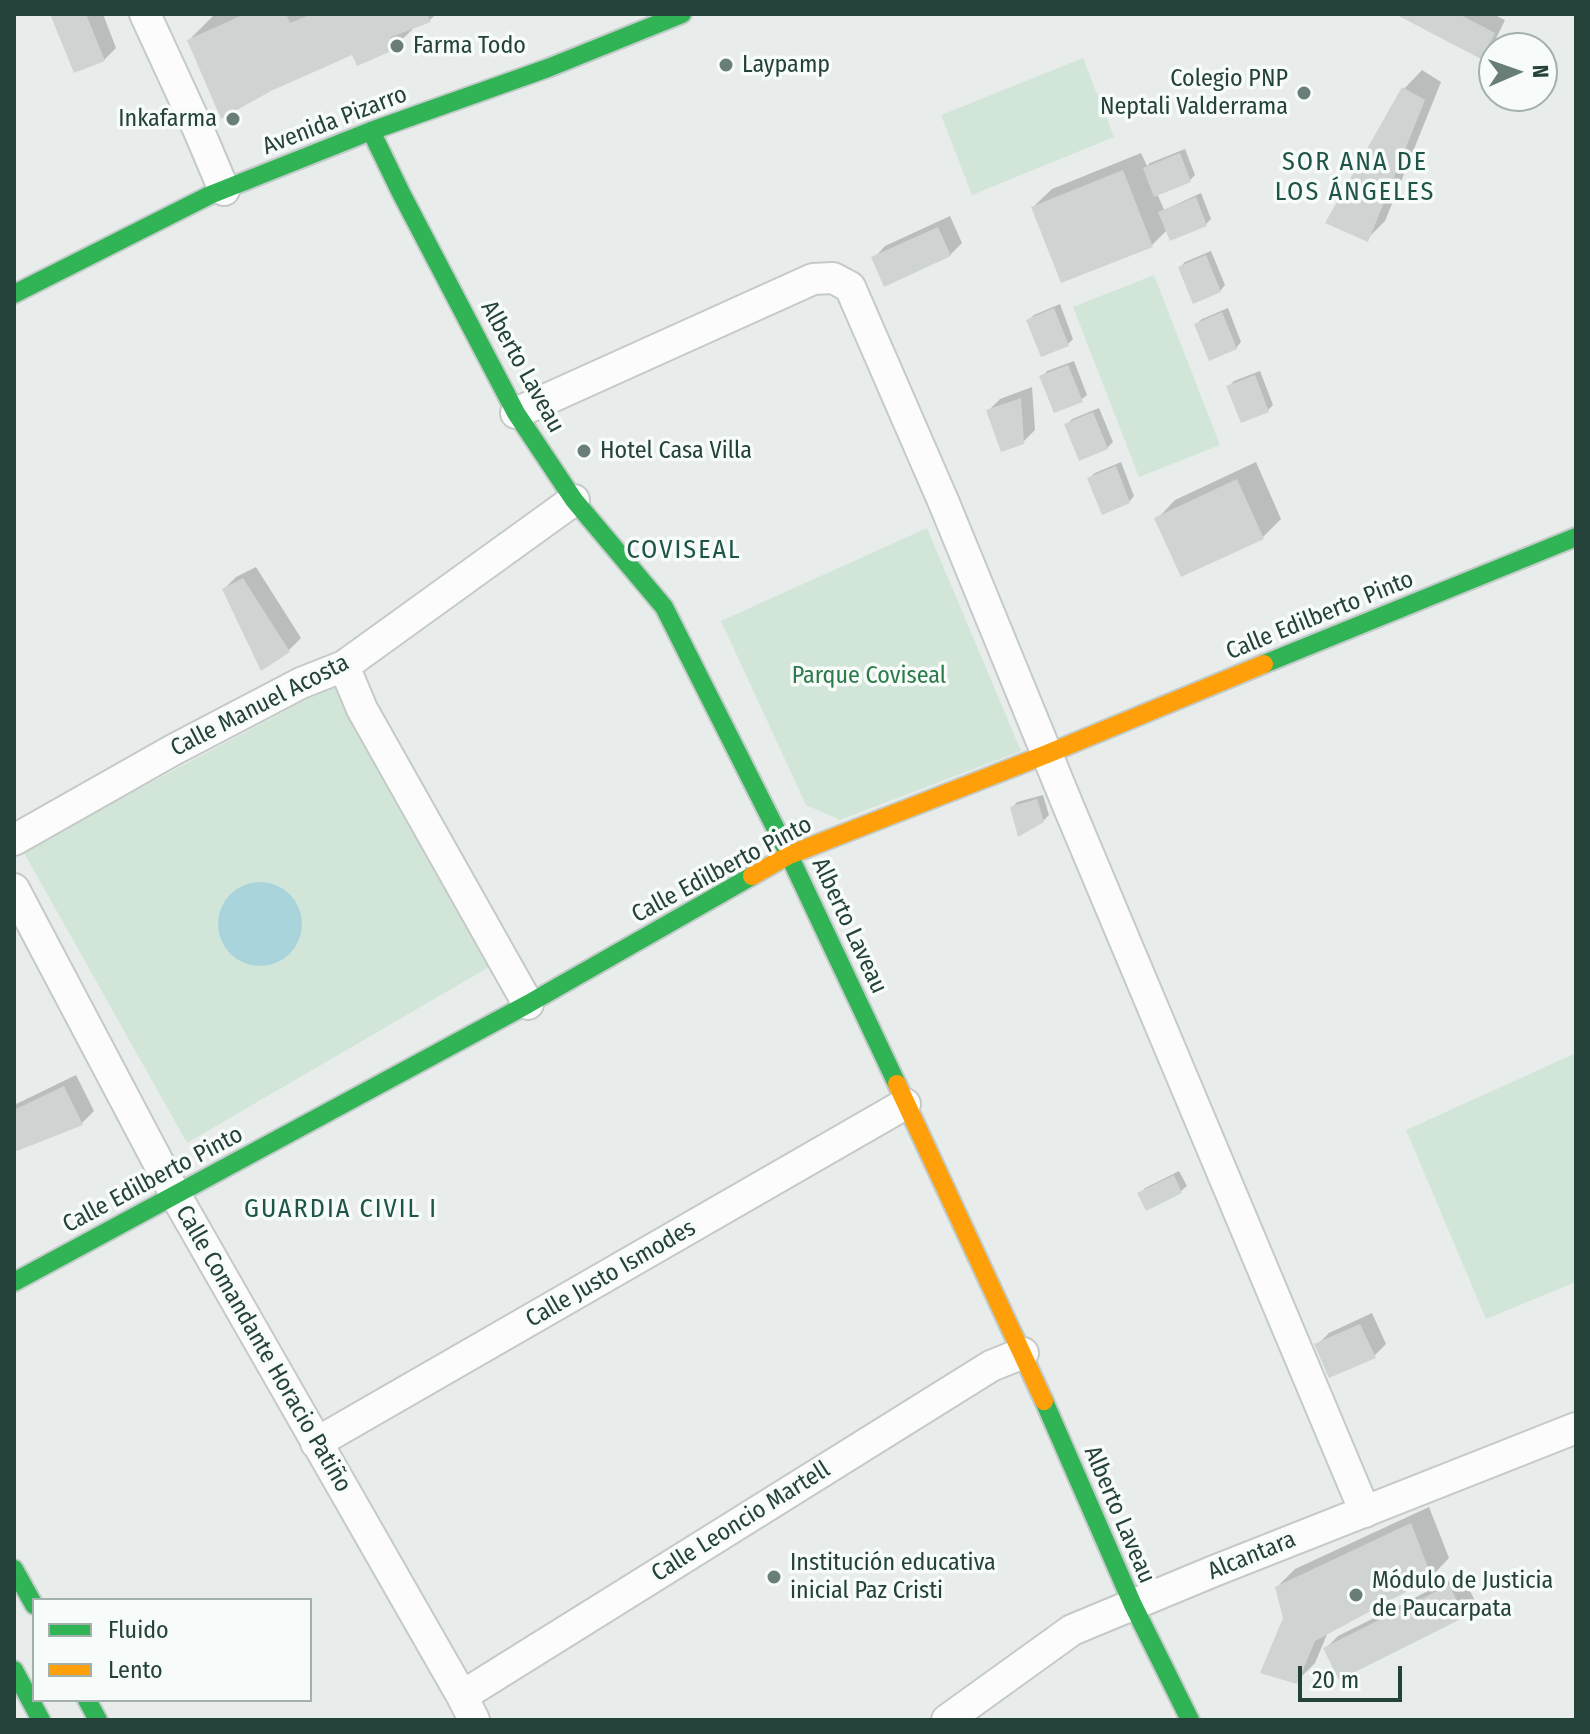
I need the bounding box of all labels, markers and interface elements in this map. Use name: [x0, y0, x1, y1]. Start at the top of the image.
place label: Farma Todo: [413, 32, 526, 60]
north arrow: [1478, 32, 1558, 112]
marker: Farma Todo: [388, 37, 406, 55]
place label: Laypamp: [742, 51, 830, 79]
marker: Laypamp: [717, 56, 735, 74]
text: N: [1527, 64, 1554, 78]
place label: Colegio PNP Neptali Valderrama: [1100, 65, 1288, 121]
street label: Avenida Pizarro: [259, 80, 411, 162]
marker: Colegio PNP Neptali Valderrama: [1295, 84, 1313, 102]
place label: Inkafarma: [118, 105, 217, 133]
marker: Inkafarma: [224, 110, 242, 128]
district label: SOR ANA DE LOS ÁNGELES: [1275, 147, 1435, 208]
street label: Alberto Laveau: [474, 296, 570, 438]
place label: Hotel Casa Villa: [600, 437, 752, 465]
marker: Hotel Casa Villa: [575, 442, 593, 460]
district label: COVISEAL: [626, 535, 742, 567]
street label: Calle Edilberto Pinto: [1222, 565, 1418, 667]
street label: Calle Manuel Acosta: [166, 649, 354, 763]
park label: Parque Coviseal: [792, 662, 946, 690]
street label: Calle Edilberto Pinto: [627, 810, 817, 930]
street label: Alberto Laveau: [805, 854, 893, 998]
street label: Calle Edilberto Pinto: [58, 1120, 248, 1240]
district label: GUARDIA CIVIL I: [244, 1194, 438, 1226]
street label: Calle Comandante Horacio Patiño: [169, 1200, 357, 1498]
street label: Calle Justo Ismodes: [521, 1214, 701, 1334]
street label: Alberto Laveau: [1077, 1442, 1161, 1588]
street label: Calle Leoncio Martell: [647, 1456, 835, 1588]
street label: Alcantara: [1204, 1525, 1300, 1587]
place label: Institución educativa inicial Paz Cristi: [790, 1549, 996, 1605]
place label: Módulo de Justicia de Paucarpata: [1372, 1567, 1553, 1623]
marker: Institución educativa inicial Paz Cristi: [765, 1568, 783, 1586]
marker: Módulo de Justicia de Paucarpata: [1347, 1586, 1365, 1604]
legend: [32, 1598, 312, 1702]
text: Fluido: [108, 1616, 169, 1644]
scale bar: [1302, 1650, 1406, 1700]
text: Lento: [108, 1656, 163, 1684]
text: 20 m: [1312, 1666, 1359, 1694]

